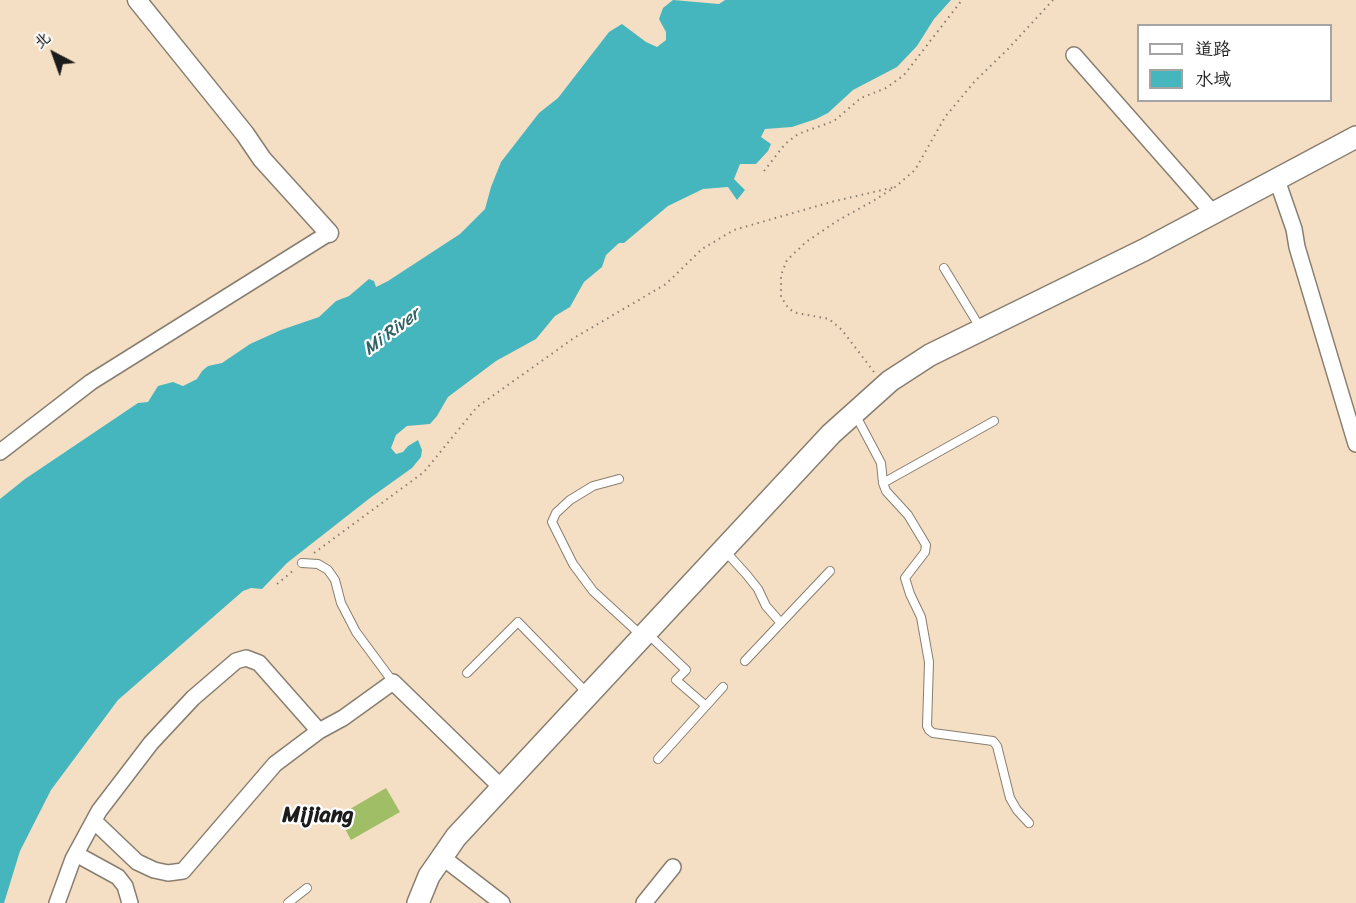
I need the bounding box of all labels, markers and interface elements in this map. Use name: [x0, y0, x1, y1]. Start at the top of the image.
north arrow: [24, 24, 84, 84]
text: 北: [26, 24, 57, 56]
legend: [1137, 24, 1332, 102]
text: 道路: [1195, 33, 1231, 65]
text: 水域: [1195, 63, 1231, 95]
water label: Mi River: [359, 304, 425, 360]
district label: Mijiang: [282, 803, 354, 829]

